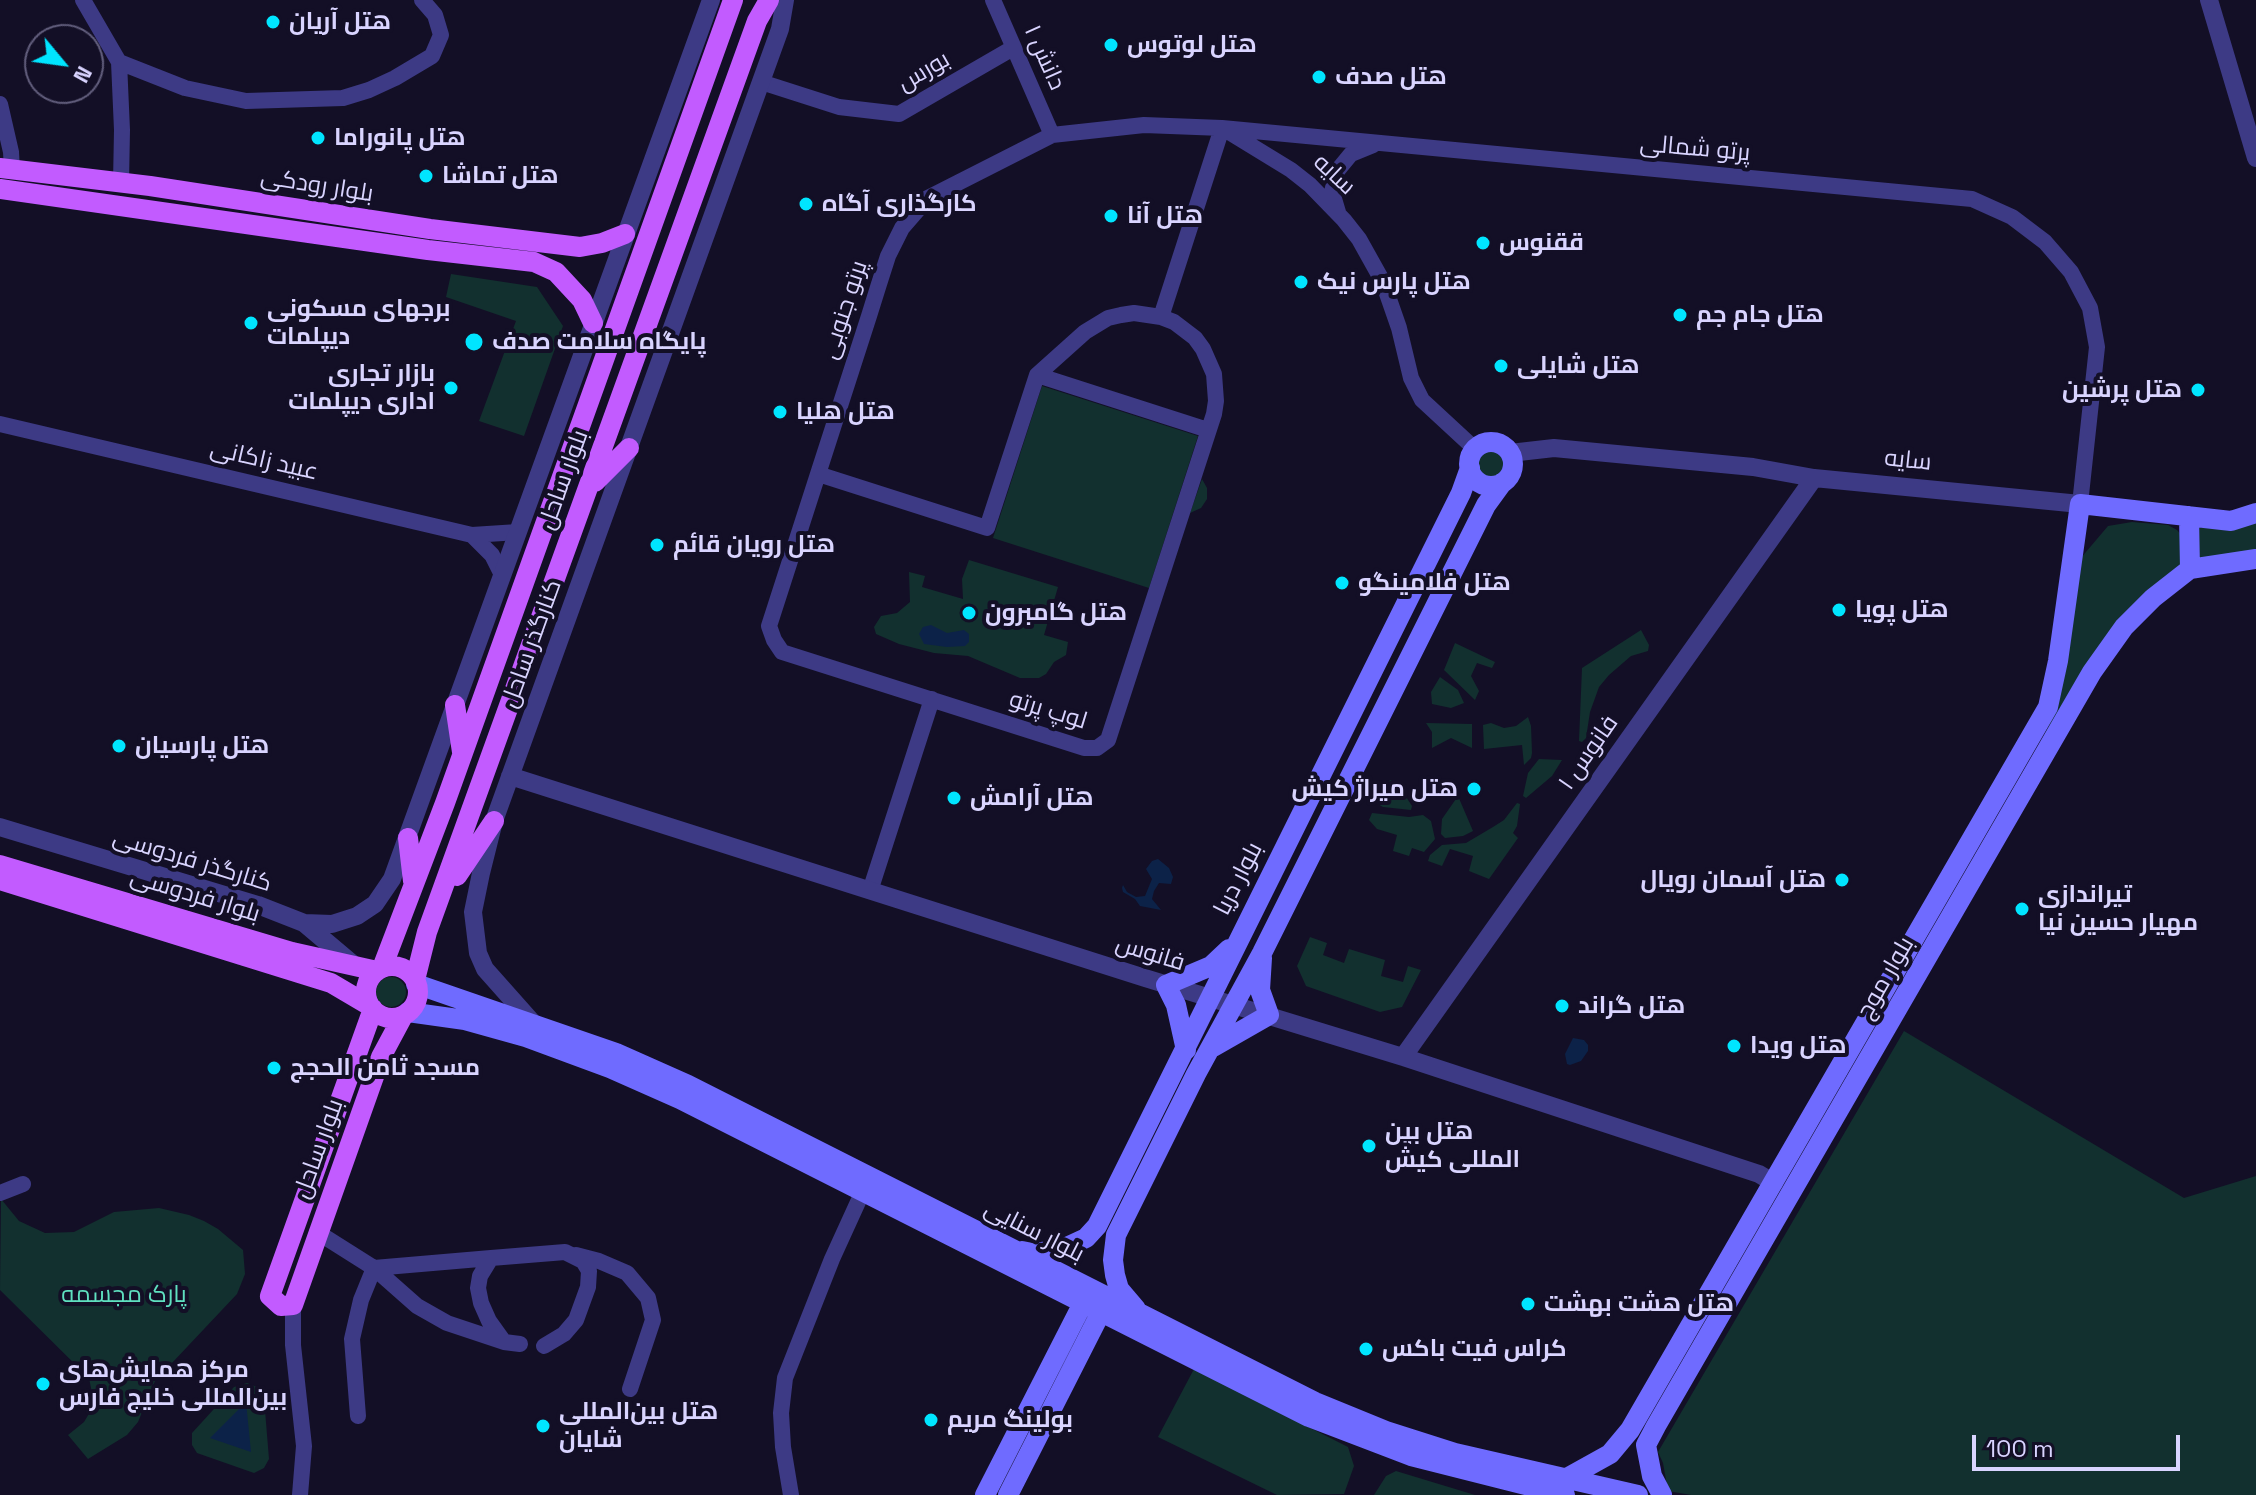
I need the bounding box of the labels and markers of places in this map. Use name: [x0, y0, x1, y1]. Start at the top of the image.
place label: هتل آریان: [289, 8, 391, 36]
marker: هتل آریان: [264, 13, 282, 31]
place label: هتل لوتوس: [1127, 31, 1257, 59]
marker: هتل لوتوس: [1102, 36, 1120, 54]
place label: هتل صدف: [1335, 63, 1447, 91]
marker: هتل صدف: [1310, 68, 1328, 86]
place label: هتل پانوراما: [334, 124, 465, 152]
marker: هتل پانوراما: [309, 129, 327, 147]
place label: هتل تماشا: [442, 162, 559, 190]
marker: هتل تماشا: [417, 167, 435, 185]
place label: کارگذاری آگاه: [822, 190, 977, 218]
marker: کارگذاری آگاه: [797, 195, 815, 213]
place label: هتل آنا: [1127, 202, 1203, 230]
marker: هتل آنا: [1102, 207, 1120, 225]
place label: ققنوس: [1499, 229, 1584, 257]
marker: ققنوس: [1474, 234, 1492, 252]
place label: هتل پارس نیک: [1317, 268, 1471, 296]
marker: هتل پارس نیک: [1292, 273, 1310, 291]
place label: برجهای مسکونی دیپلمات: [267, 295, 451, 351]
place label: هتل جام جم: [1696, 301, 1824, 329]
marker: هتل جام جم: [1671, 306, 1689, 324]
marker: برجهای مسکونی دیپلمات: [242, 314, 260, 332]
place label: پایگاه سلامت صدف: [492, 328, 706, 356]
marker: پایگاه سلامت صدف: [463, 331, 485, 353]
place label: هتل شایلی: [1517, 352, 1640, 380]
marker: هتل شایلی: [1492, 357, 1510, 375]
place label: بازار تجاری اداری دیپلمات: [288, 360, 435, 416]
place label: هتل پرشین: [2062, 376, 2182, 404]
marker: بازار تجاری اداری دیپلمات: [442, 379, 460, 397]
marker: هتل پرشین: [2189, 381, 2207, 399]
place label: هتل هلیا: [796, 398, 895, 426]
marker: هتل هلیا: [771, 403, 789, 421]
place label: هتل رویان قائم: [673, 531, 835, 559]
marker: هتل رویان قائم: [648, 536, 666, 554]
place label: هتل فلامینگو: [1358, 569, 1511, 597]
marker: هتل فلامینگو: [1333, 574, 1351, 592]
place label: هتل پویا: [1855, 596, 1949, 624]
place label: هتل گامبرون: [985, 599, 1127, 627]
marker: هتل پویا: [1830, 601, 1848, 619]
marker: هتل گامبرون: [960, 604, 978, 622]
place label: هتل پارسیان: [135, 732, 269, 760]
marker: هتل پارسیان: [110, 737, 128, 755]
place label: هتل میراژ کیش: [1291, 775, 1458, 803]
marker: هتل میراژ کیش: [1465, 780, 1483, 798]
place label: هتل آرامش: [970, 784, 1093, 812]
marker: هتل آرامش: [945, 789, 963, 807]
place label: هتل آسمان رویال: [1641, 866, 1826, 894]
marker: هتل آسمان رویال: [1833, 871, 1851, 889]
place label: تیراندازی مهیار حسین نیا: [2038, 881, 2198, 937]
marker: تیراندازی مهیار حسین نیا: [2013, 900, 2031, 918]
place label: هتل گراند: [1578, 992, 1685, 1020]
marker: هتل گراند: [1553, 997, 1571, 1015]
place label: هتل ویدا: [1750, 1032, 1847, 1060]
marker: هتل ویدا: [1725, 1037, 1743, 1055]
place label: مسجد ثامن الحجج: [290, 1054, 480, 1082]
marker: مسجد ثامن الحجج: [265, 1059, 283, 1077]
place label: هتل بین المللی کیش: [1385, 1118, 1520, 1174]
marker: هتل بین المللی کیش: [1360, 1137, 1378, 1155]
place label: هتل هشت بهشت: [1544, 1290, 1734, 1318]
marker: هتل هشت بهشت: [1519, 1295, 1537, 1313]
place label: کراس فیت باکس: [1382, 1335, 1567, 1363]
marker: کراس فیت باکس: [1357, 1340, 1375, 1358]
place label: مرکز همایش‌های بین‌المللی خلیج فارس: [59, 1356, 287, 1412]
marker: مرکز همایش‌های بین‌المللی خلیج فارس: [34, 1375, 52, 1393]
place label: هتل بین‌المللی شایان: [559, 1398, 718, 1454]
place label: بولینگ مریم: [947, 1406, 1073, 1434]
marker: بولینگ مریم: [922, 1411, 940, 1429]
marker: هتل بین‌المللی شایان: [534, 1417, 552, 1435]

